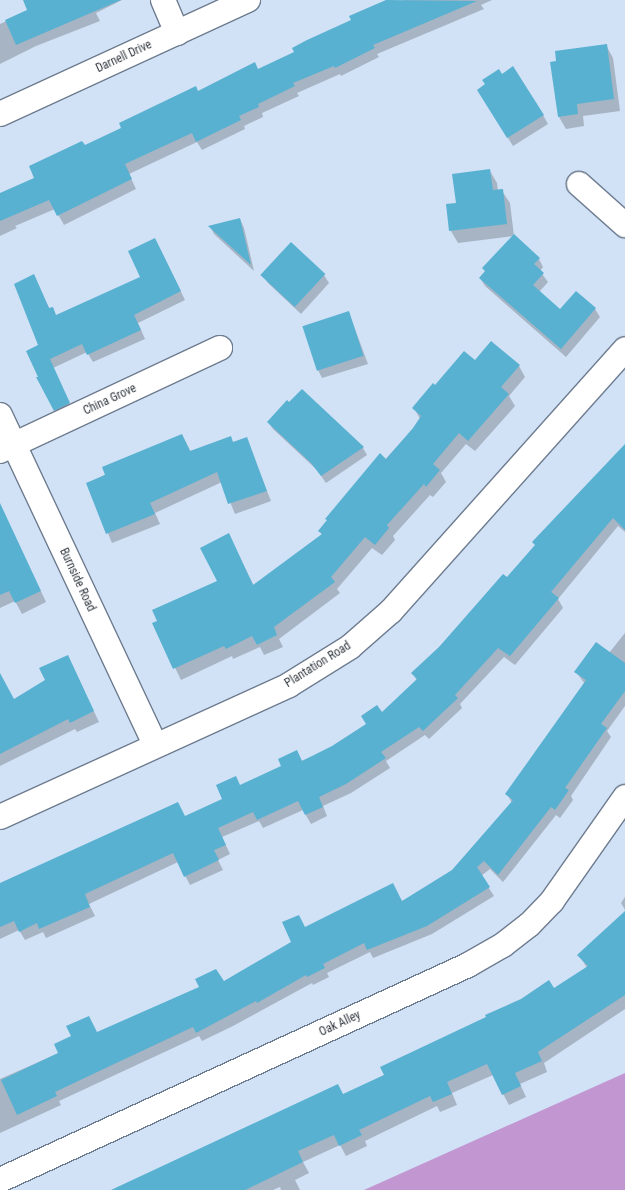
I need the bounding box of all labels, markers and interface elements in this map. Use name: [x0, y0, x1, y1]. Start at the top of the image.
street label: Darnell Drive: [94, 38, 154, 76]
street label: China Grove: [81, 381, 139, 419]
street label: Burnside Road: [56, 546, 98, 614]
street label: Plantation Road: [282, 639, 354, 691]
street label: Oak Alley: [317, 1008, 363, 1040]

